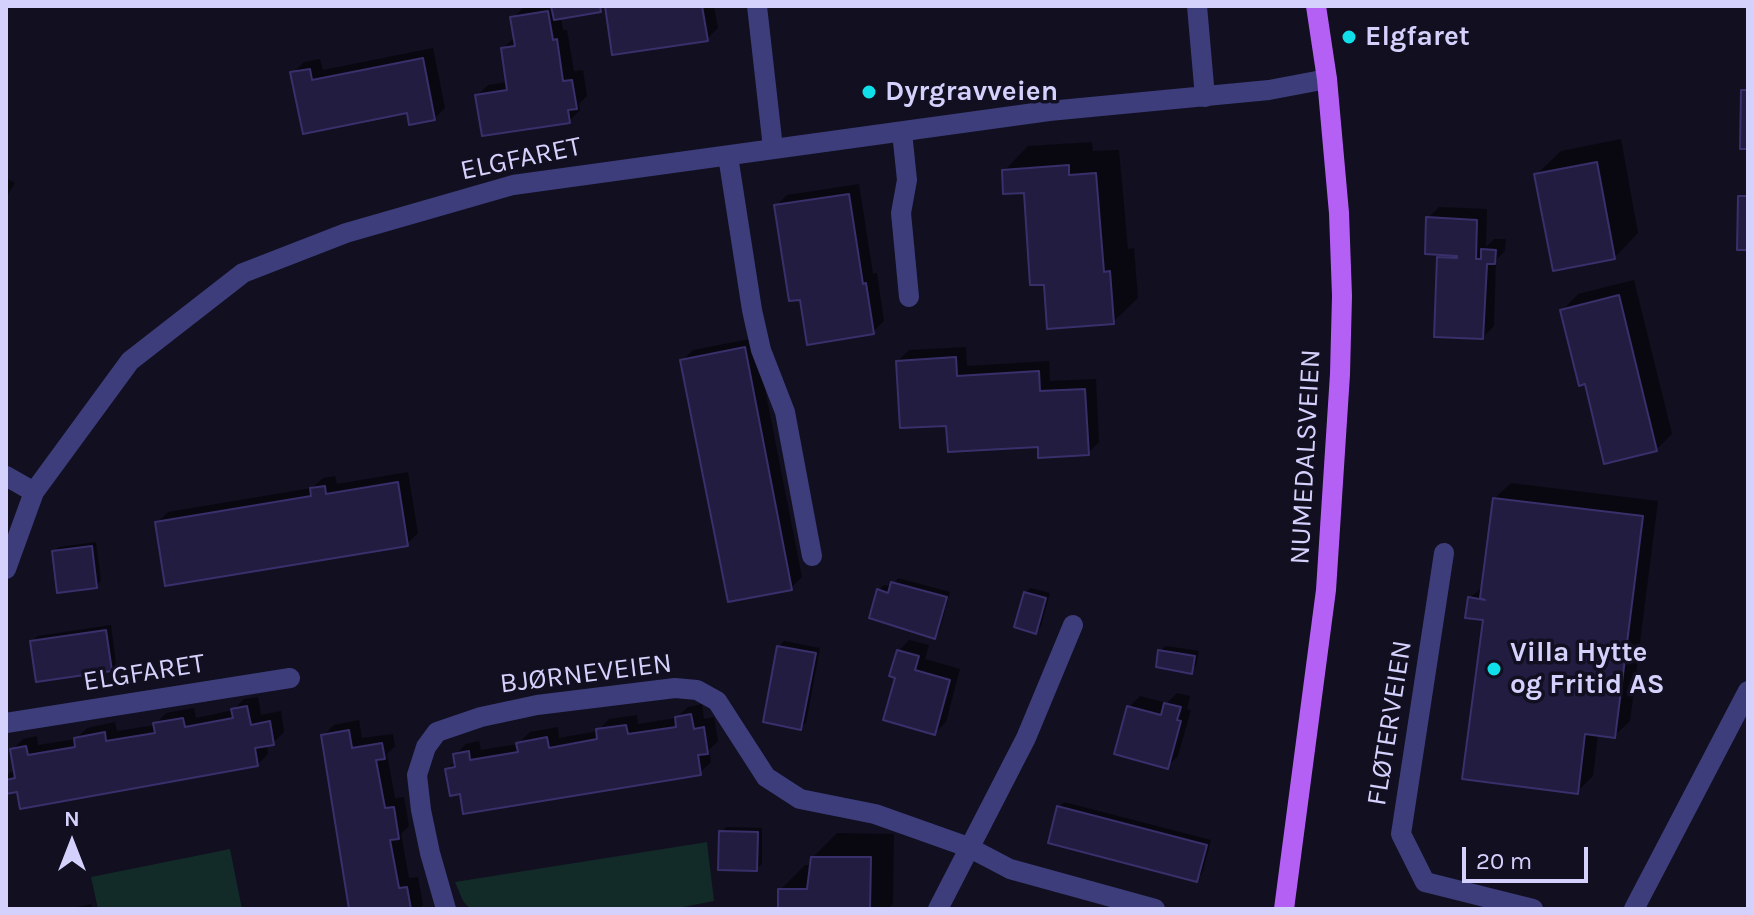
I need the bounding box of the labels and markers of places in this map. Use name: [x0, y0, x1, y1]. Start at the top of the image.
place label: Elgfaret: [1365, 20, 1470, 54]
marker: Elgfaret: [1340, 28, 1358, 46]
place label: Dyrgravveien: [885, 75, 1058, 109]
marker: Dyrgravveien: [860, 83, 878, 101]
place label: Villa Hytte og Fritid AS: [1510, 636, 1665, 702]
marker: Villa Hytte og Fritid AS: [1485, 660, 1503, 678]

